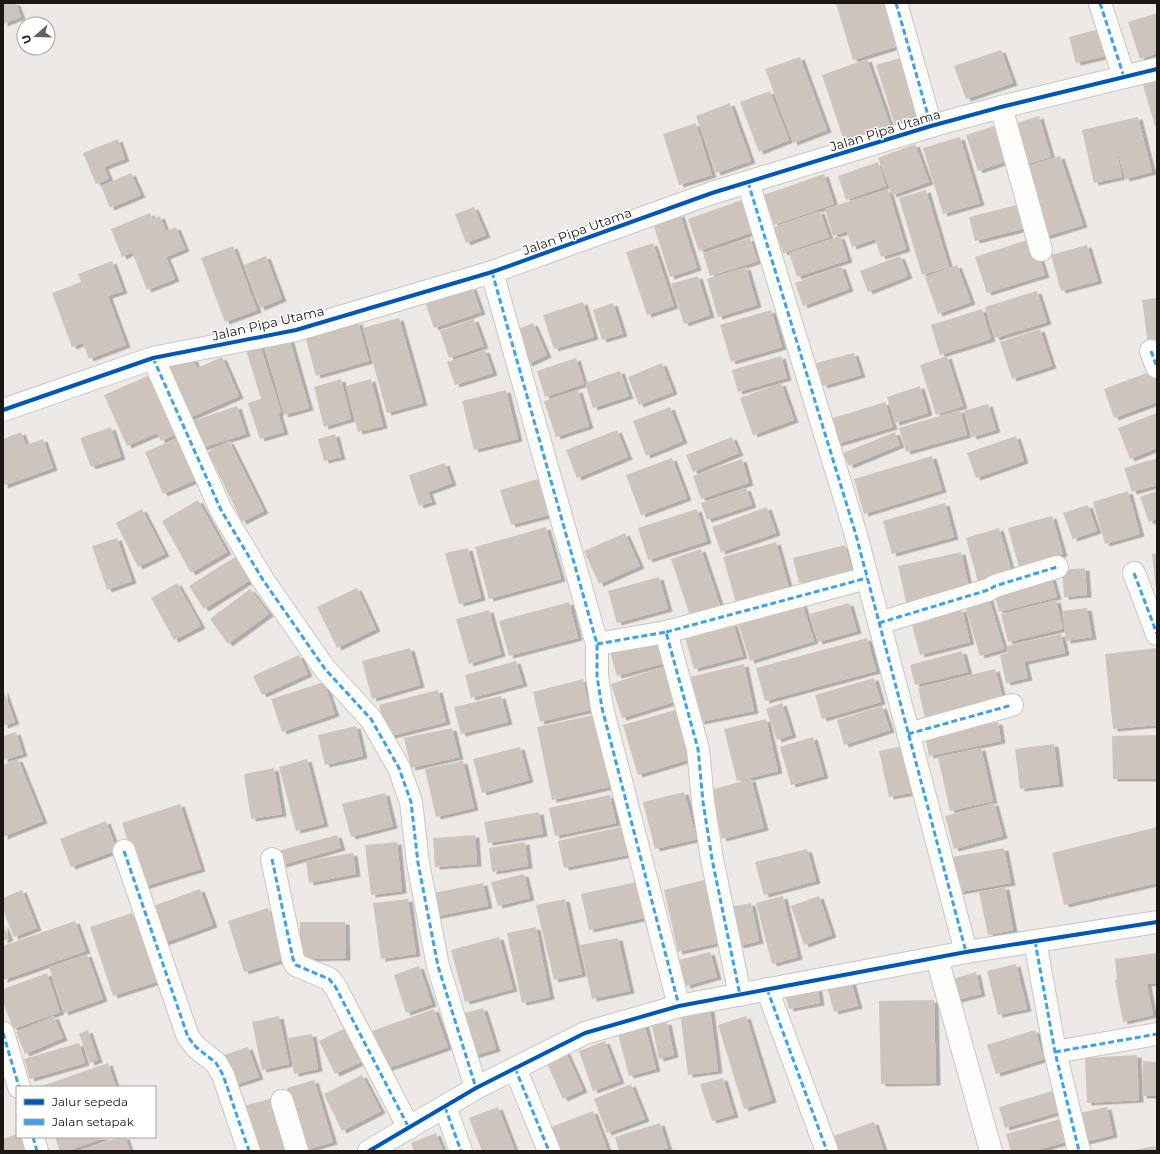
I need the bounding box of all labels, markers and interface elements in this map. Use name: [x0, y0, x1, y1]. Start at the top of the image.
north arrow: [16, 16, 56, 56]
text: U: [19, 33, 35, 46]
street label: Jalan Pipa Utama: [827, 106, 942, 155]
street label: Jalan Pipa Utama: [519, 204, 634, 258]
street label: Jalan Pipa Utama: [209, 302, 326, 344]
legend: [16, 1086, 156, 1138]
text: Jalur sepeda: [51, 1094, 128, 1109]
text: Jalan setapak: [51, 1114, 135, 1129]

